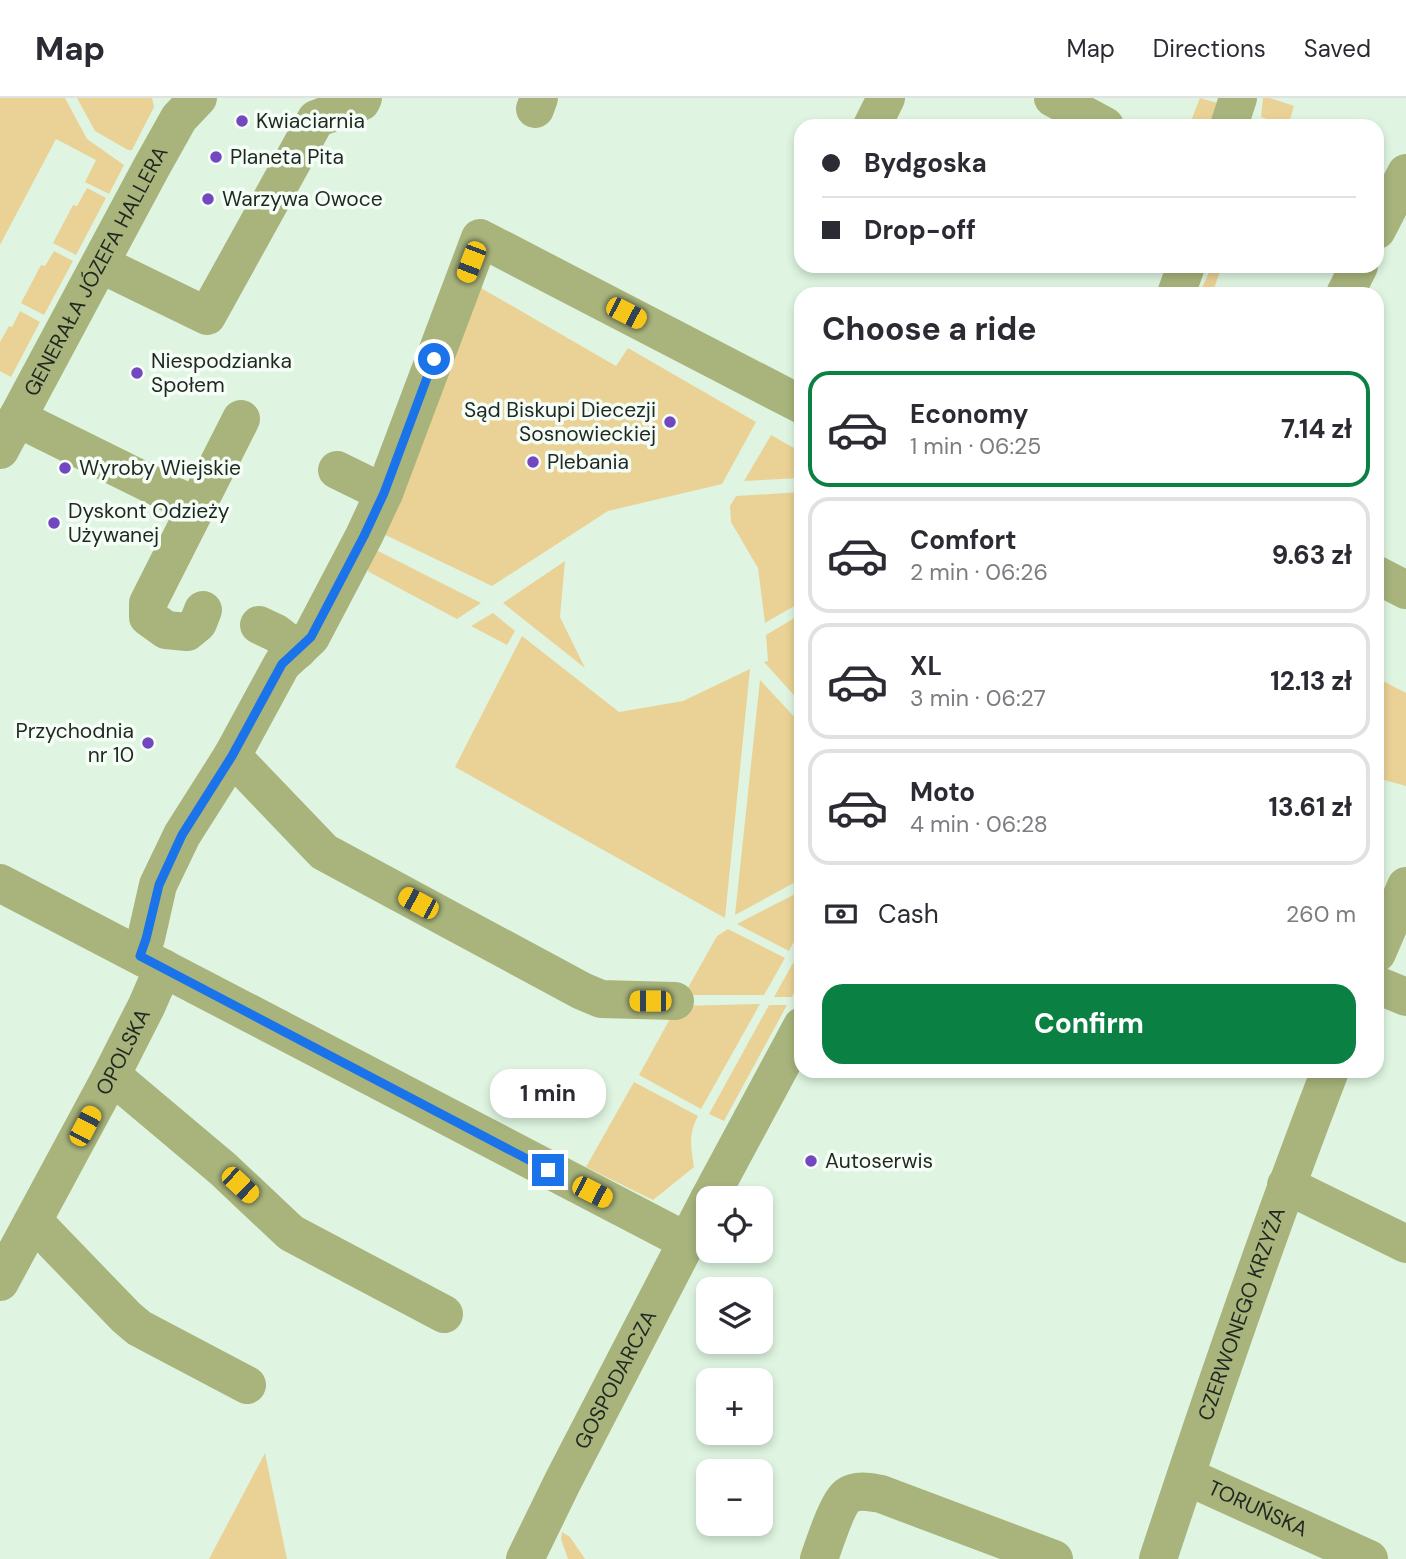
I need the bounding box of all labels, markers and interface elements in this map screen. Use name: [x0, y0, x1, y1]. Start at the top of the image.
text: Map: [35, 27, 105, 70]
text: Map: [1067, 33, 1115, 64]
text: Directions: [1153, 33, 1266, 64]
text: Saved: [1304, 33, 1371, 64]
place label: Kwiaciarnia: [256, 107, 365, 135]
marker: Kwiaciarnia: [234, 113, 250, 129]
street label: GENERAŁA JÓZEFA HALLERA: [17, 141, 175, 401]
place label: Planeta Pita: [230, 143, 344, 171]
text: Bydgoska: [864, 146, 987, 180]
marker: Planeta Pita: [208, 149, 224, 165]
place label: Warzywa Owoce: [222, 185, 383, 213]
marker: Warzywa Owoce: [200, 191, 216, 207]
text: Drop-off: [864, 213, 976, 247]
car: [454, 239, 489, 285]
car: [603, 294, 650, 332]
text: Choose a ride: [822, 308, 1037, 350]
route start: [418, 343, 450, 375]
place label: Niespodzianka Społem: [151, 347, 292, 399]
marker: Niespodzianka Społem: [129, 365, 145, 381]
place label: Sąd Biskupi Diecezji Sosnowieckiej: [464, 396, 656, 448]
text: Economy: [910, 397, 1028, 431]
icon: car: [826, 398, 889, 461]
text: 7.14 zł: [1281, 412, 1352, 446]
marker: Sąd Biskupi Diecezji Sosnowieckiej: [662, 414, 678, 430]
text: 1 min · 06:25: [910, 431, 1041, 461]
place label: Plebania: [547, 448, 629, 476]
place label: Wyroby Wiejskie: [79, 454, 241, 482]
marker: Plebania: [525, 454, 541, 470]
marker: Wyroby Wiejskie: [57, 460, 73, 476]
place label: Dyskont Odzieży Używanej: [68, 497, 230, 549]
marker: Dyskont Odzieży Używanej: [46, 515, 62, 531]
text: Comfort: [910, 523, 1016, 557]
icon: car: [826, 524, 889, 587]
text: 9.63 zł: [1272, 538, 1352, 572]
text: 2 min · 06:26: [910, 557, 1048, 587]
text: XL: [910, 649, 942, 683]
icon: car: [826, 650, 889, 713]
text: 12.13 zł: [1270, 664, 1352, 698]
text: 3 min · 06:27: [910, 683, 1046, 713]
place label: Przychodnia nr 10: [16, 717, 134, 769]
marker: Przychodnia nr 10: [140, 735, 156, 751]
text: Moto: [910, 775, 975, 809]
icon: car: [826, 776, 889, 839]
text: 13.61 zł: [1269, 790, 1352, 824]
text: 4 min · 06:28: [910, 809, 1048, 839]
car: [395, 884, 442, 922]
icon: cash: [822, 895, 860, 933]
text: Cash: [878, 897, 939, 931]
text: 260 m: [1286, 899, 1356, 929]
button: Confirm: [822, 984, 1356, 1064]
car: [630, 991, 672, 1012]
street label: OPOLSKA: [89, 1004, 157, 1100]
callout: 1 min: [490, 1068, 606, 1118]
text: 1 min: [520, 1078, 576, 1108]
car: [66, 1103, 105, 1149]
place label: Autoserwis: [825, 1147, 933, 1175]
marker: Autoserwis: [803, 1153, 819, 1169]
route end: [532, 1154, 564, 1186]
car: [218, 1163, 263, 1207]
car: [569, 1173, 616, 1211]
map controls: [696, 1186, 773, 1536]
button: locate: [696, 1186, 773, 1263]
street label: CZERWONEGO KRZYŻA: [1191, 1203, 1292, 1424]
button: layers: [696, 1277, 773, 1354]
street label: GOSPODARCZA: [568, 1305, 663, 1454]
button: +: [696, 1368, 773, 1445]
button: −: [696, 1459, 773, 1536]
street label: TORUŃSKA: [1204, 1474, 1312, 1543]

